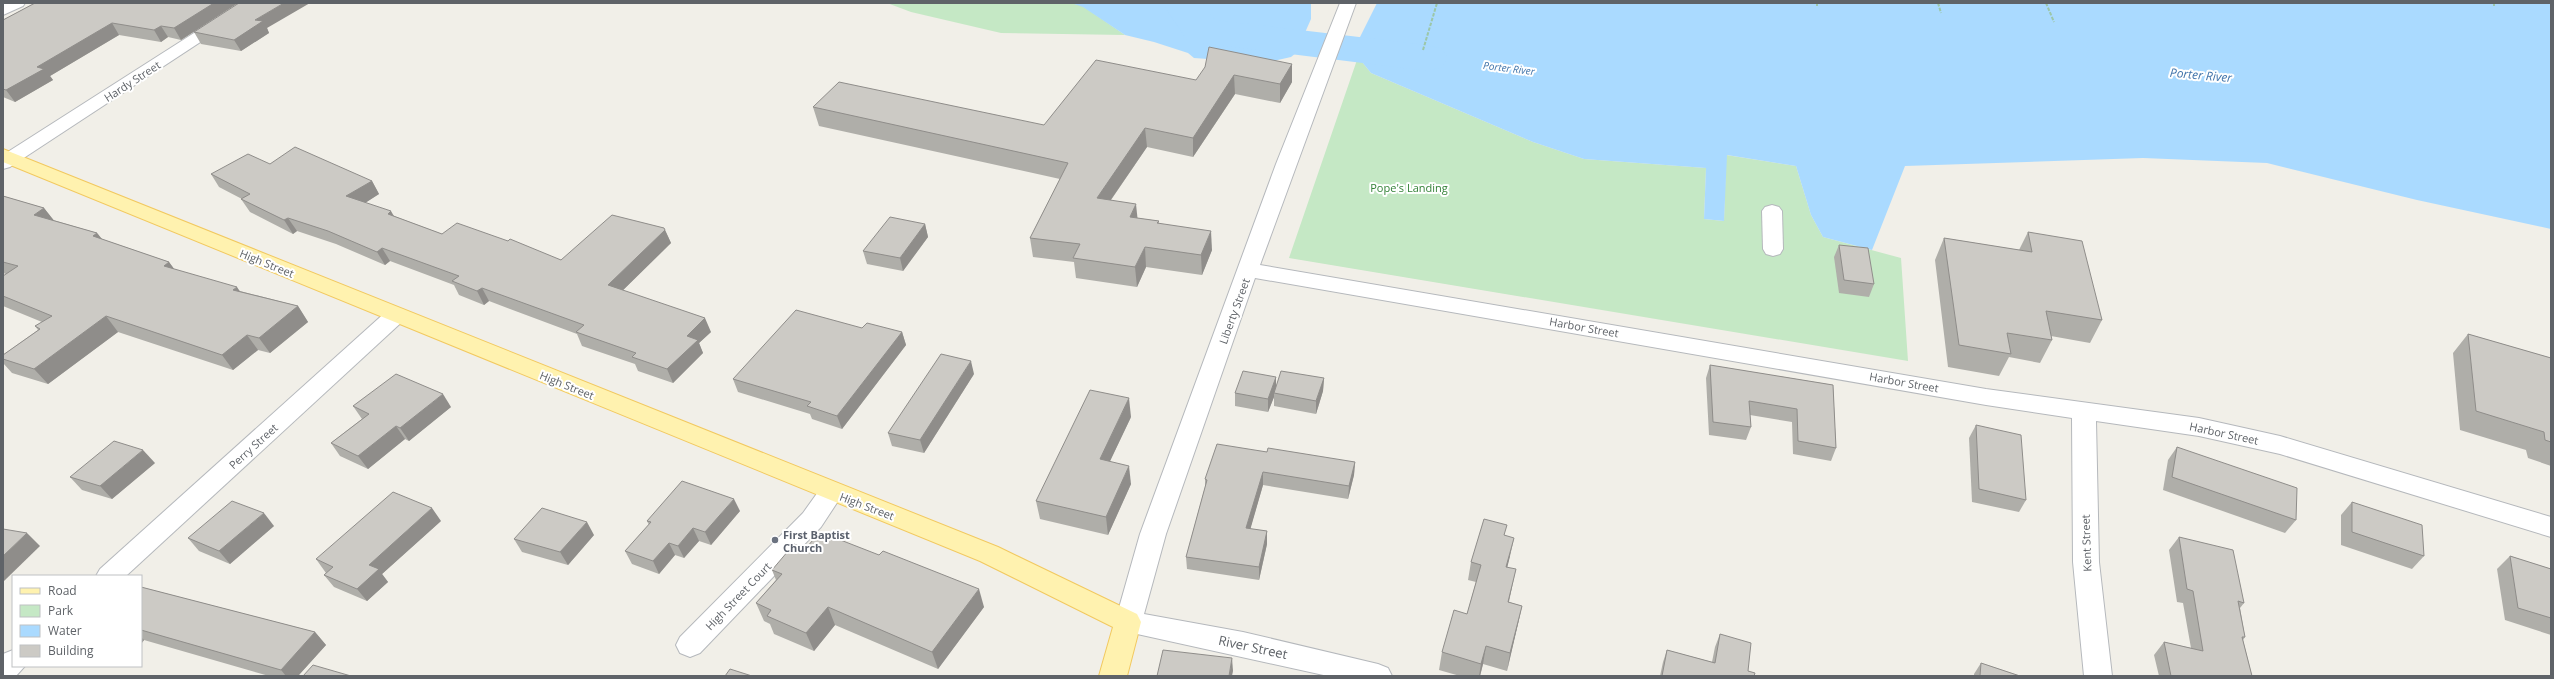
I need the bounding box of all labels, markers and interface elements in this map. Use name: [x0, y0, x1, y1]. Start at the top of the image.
street label: Hardy Street: [101, 57, 163, 105]
water label: Porter River: [1482, 58, 1537, 78]
water label: Porter River: [2169, 64, 2234, 86]
park label: Pope's Landing: [1370, 180, 1448, 195]
street label: High Street: [238, 245, 296, 281]
street label: Liberty Street: [1215, 276, 1253, 346]
street label: Harbor Street: [1548, 314, 1620, 340]
street label: High Street: [538, 367, 596, 403]
street label: Harbor Street: [1868, 369, 1940, 395]
street label: Harbor Street: [2188, 418, 2260, 448]
street label: Perry Street: [225, 420, 281, 472]
street label: High Street: [838, 489, 896, 523]
street label: Kent Street: [2078, 514, 2094, 572]
place label: First Baptist Church: [783, 527, 850, 555]
marker: First Baptist Church: [770, 535, 780, 545]
street label: High Street Court: [702, 559, 774, 633]
legend: [12, 575, 142, 667]
text: Road: [48, 582, 77, 599]
text: Park: [48, 602, 74, 619]
text: Water: [48, 622, 82, 639]
street label: River Street: [1217, 631, 1290, 663]
text: Building: [48, 642, 94, 659]

